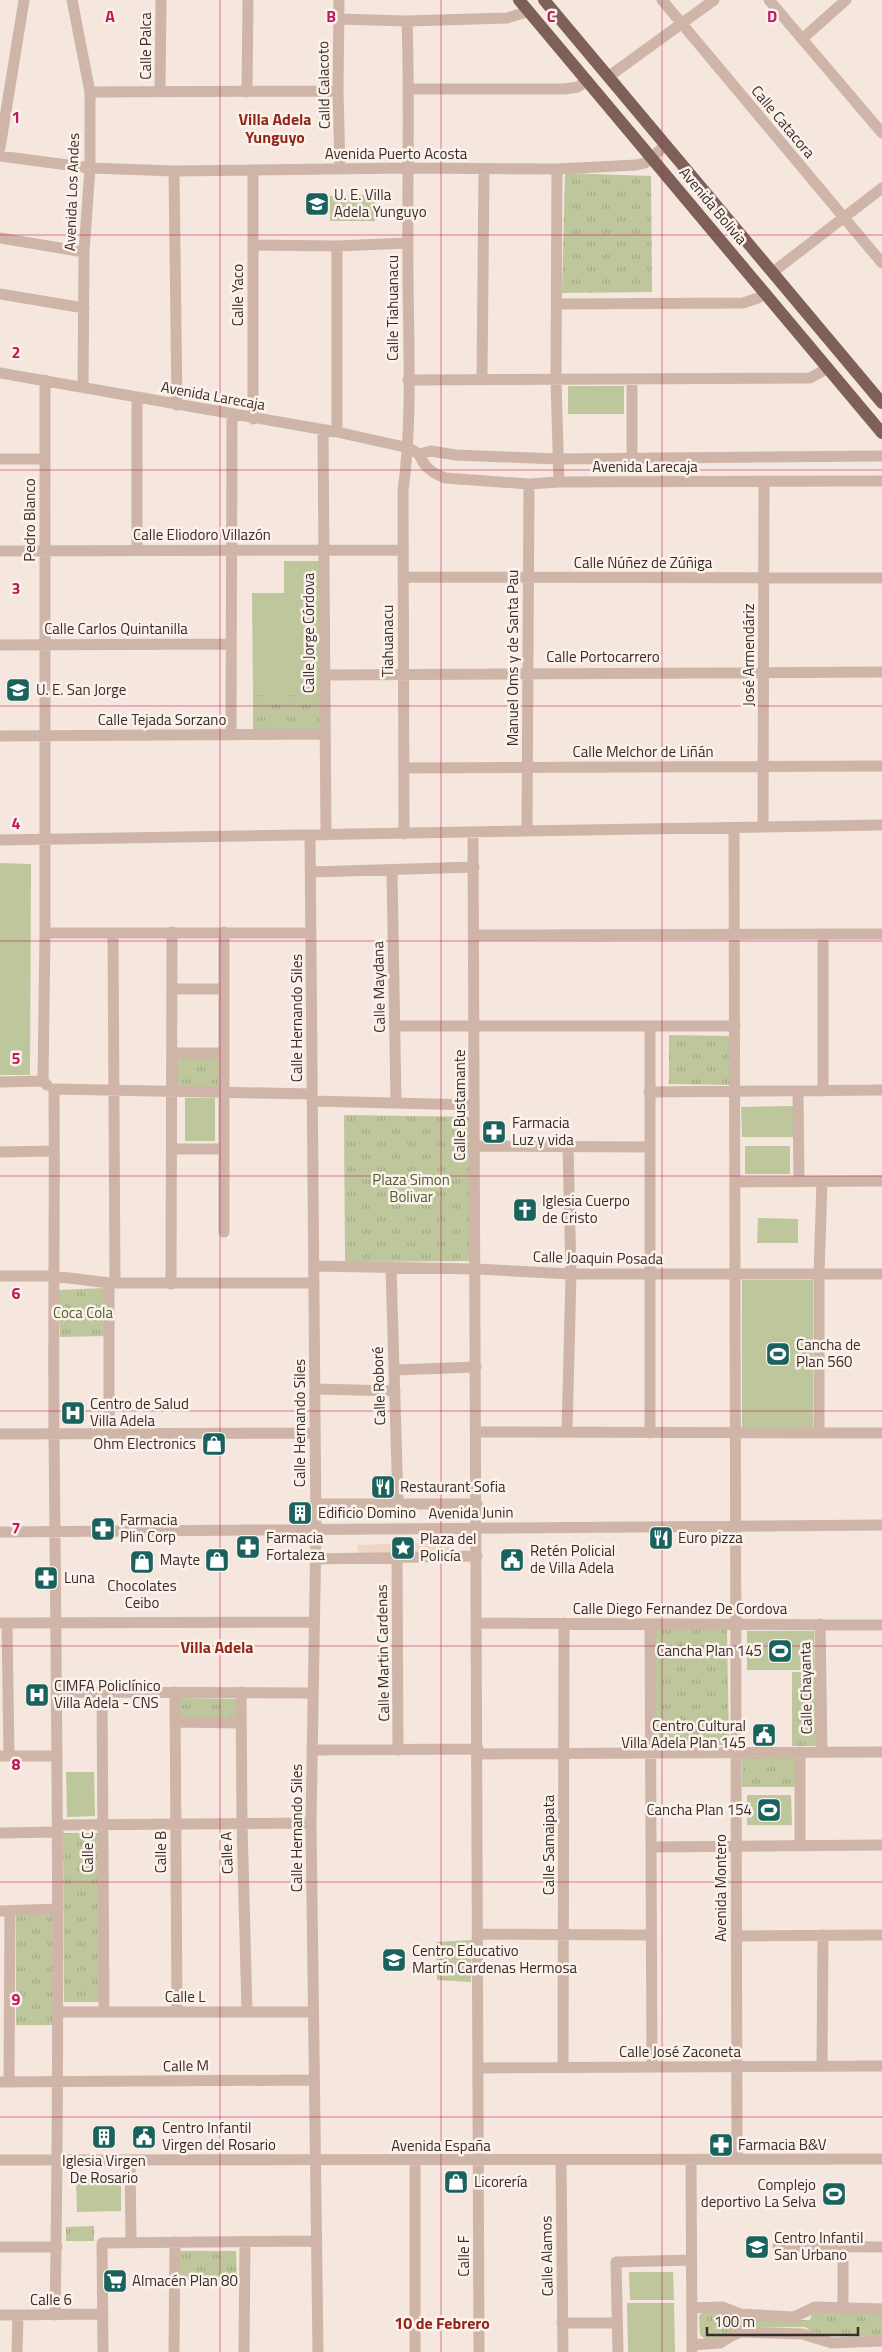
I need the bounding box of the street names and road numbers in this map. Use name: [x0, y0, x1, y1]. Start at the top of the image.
street label: Calle Palca: [134, 12, 157, 80]
street label: Calld Calacoto: [311, 41, 336, 129]
street label: Calle Catacora: [746, 80, 821, 164]
street label: Avenida Los Andes: [58, 132, 85, 251]
street label: Avenida Puerto Acosta: [325, 142, 468, 165]
street label: Avenida Bolivia: [674, 162, 753, 250]
street label: Calle Tiahuanacu: [381, 255, 404, 361]
street label: Calle Yaco: [226, 264, 249, 326]
street label: Avenida Larecaja: [159, 375, 268, 416]
street label: Avenida Larecaja: [592, 455, 698, 478]
street label: Pedro Blanco: [18, 478, 41, 562]
street label: Calle Eliodoro Villazón: [133, 523, 271, 546]
street label: Calle Núñez de Zúñiga: [574, 551, 713, 574]
street label: Manuel Oms y de Santa Pau: [501, 570, 524, 746]
street label: Calle Jorge Córdova: [297, 572, 320, 693]
street label: José Armendáriz: [737, 603, 760, 707]
street label: Tiahuanacu: [376, 605, 399, 677]
street label: Calle Carlos Quintanilla: [44, 617, 188, 640]
street label: Calle Portocarrero: [546, 645, 660, 668]
street label: Calle Tejada Sorzano: [98, 708, 226, 731]
street label: Calle Melchor de Liñán: [573, 740, 713, 763]
street label: Calle Maydana: [366, 941, 391, 1033]
street label: Calle Hernando Siles: [285, 954, 308, 1082]
street label: Calle Bustamante: [448, 1049, 471, 1161]
street label: Calle Joaquin Posada: [533, 1245, 664, 1270]
street label: Calle Roboré: [366, 1346, 391, 1426]
street label: Calle Hernando Siles: [288, 1359, 311, 1487]
street label: Avenida Junin: [428, 1500, 514, 1525]
street label: Calle Martin Cardenas: [370, 1584, 395, 1722]
street label: Calle Diego Fernandez De Cordova: [573, 1597, 788, 1620]
street label: Calle Chayanta: [793, 1641, 818, 1734]
street label: Calle Hernando Siles: [285, 1764, 308, 1892]
street label: Calle Samaipata: [537, 1794, 560, 1895]
street label: Calle C: [76, 1831, 99, 1873]
street label: Calle B: [149, 1831, 172, 1873]
street label: Calle A: [214, 1831, 239, 1875]
street label: Avenida Montero: [709, 1834, 732, 1942]
street label: Calle L: [165, 1985, 205, 2008]
street label: Calle José Zaconeta: [619, 2040, 741, 2063]
street label: Calle M: [163, 2054, 209, 2077]
street label: Avenida España: [391, 2134, 491, 2157]
street label: Calle Alamos: [534, 2215, 559, 2297]
street label: Calle F: [452, 2235, 475, 2277]
street label: Calle 6: [30, 2288, 72, 2311]

